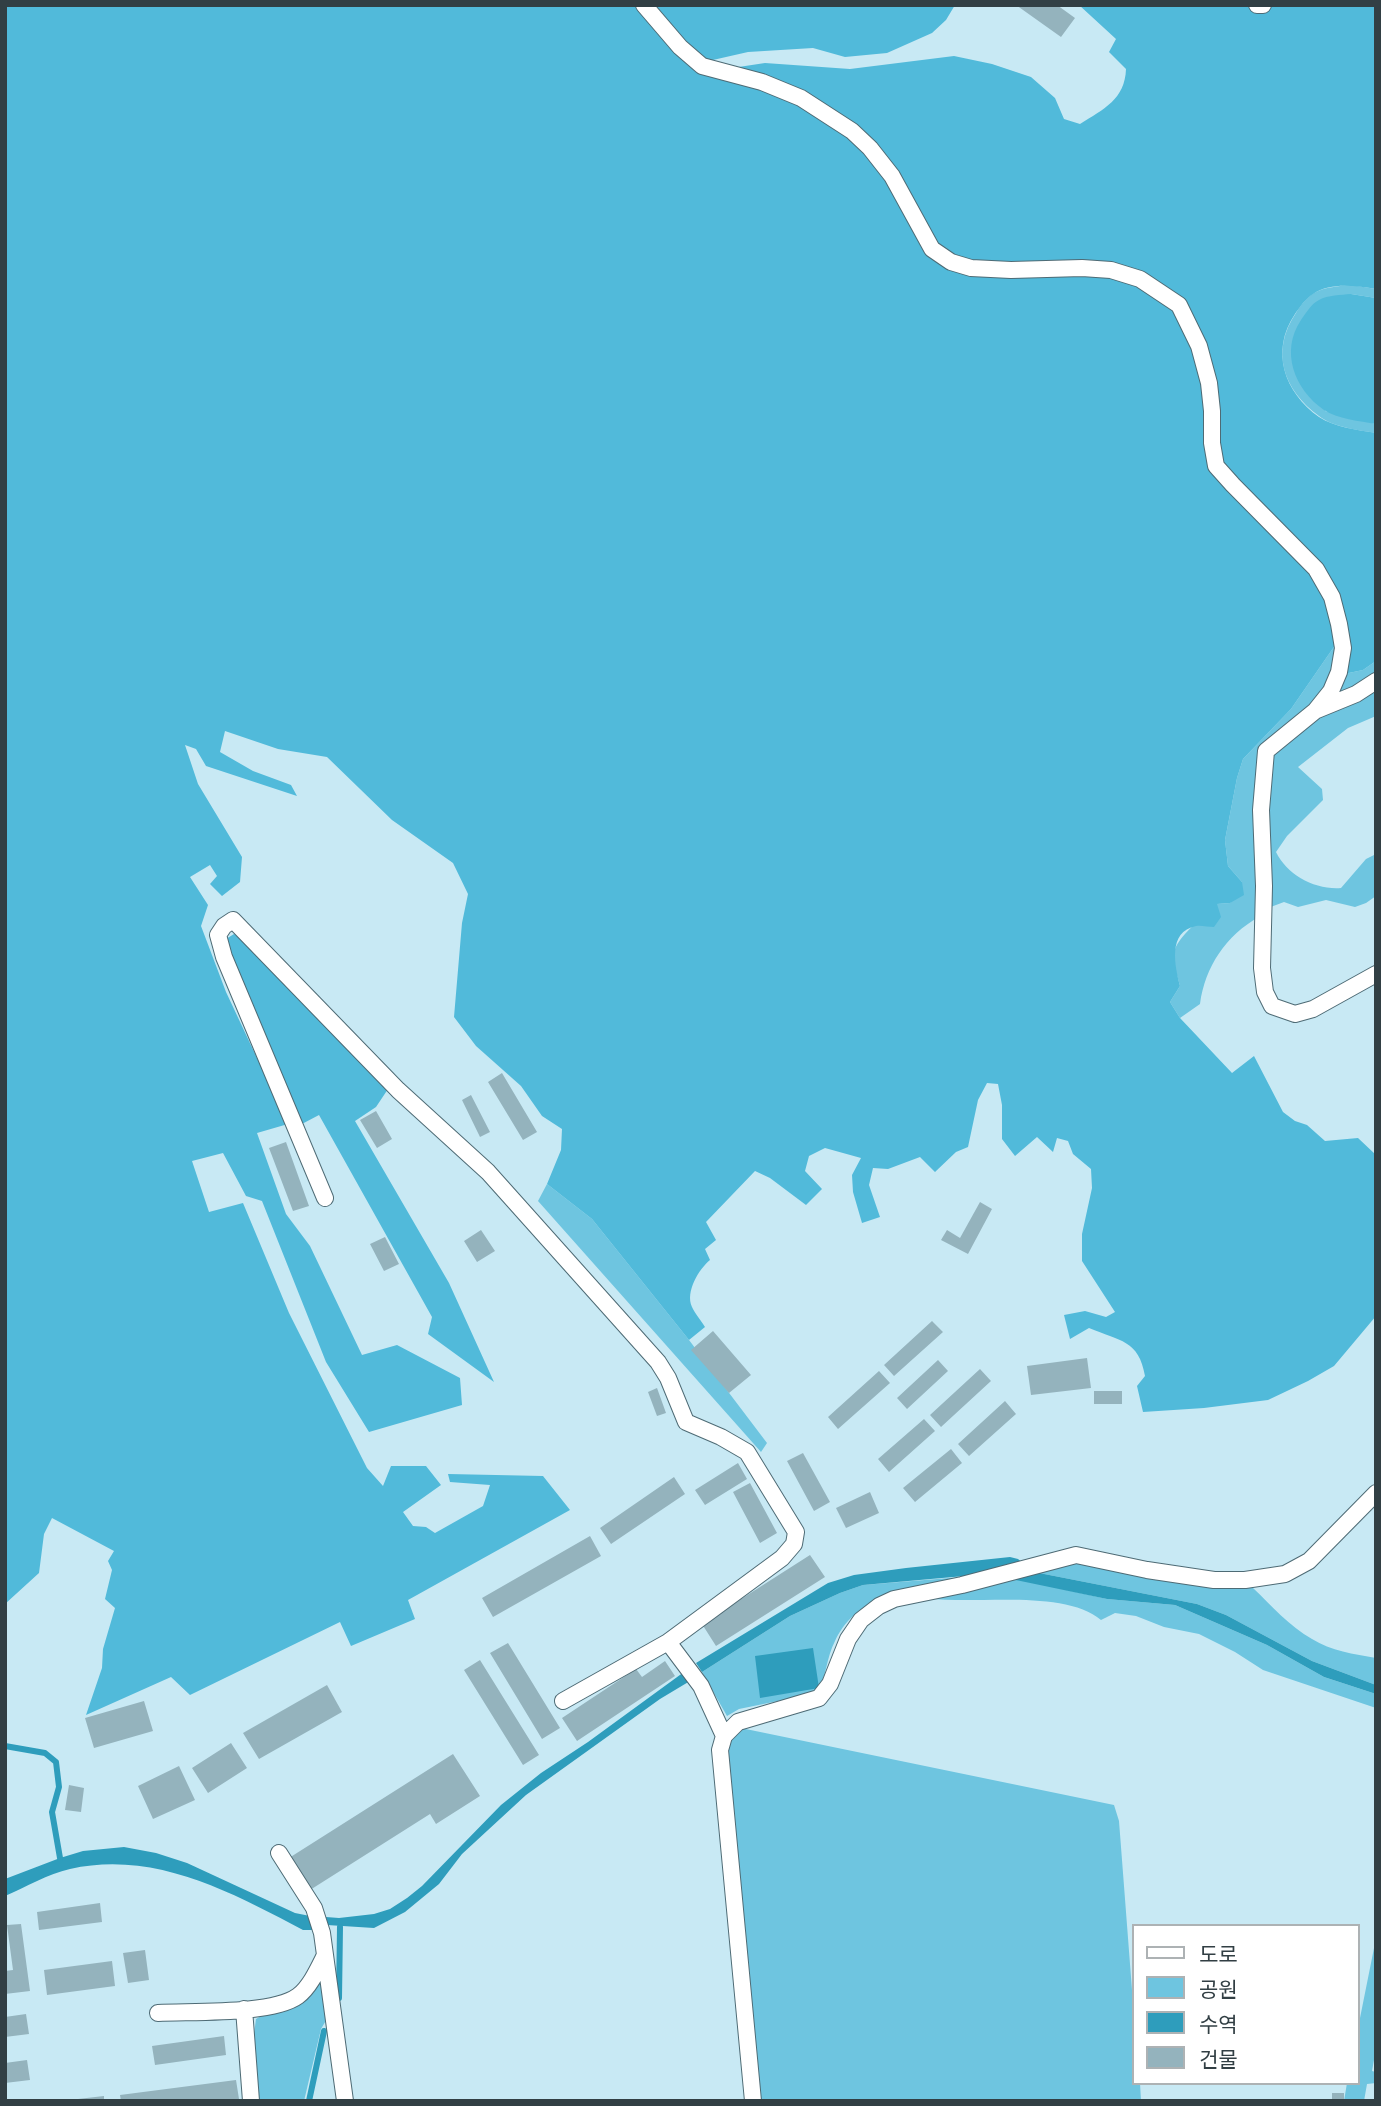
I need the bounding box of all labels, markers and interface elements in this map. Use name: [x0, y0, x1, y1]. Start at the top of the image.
legend: [1132, 1924, 1360, 2085]
text: 도로: [1199, 1940, 1238, 1968]
text: 공원: [1199, 1975, 1238, 2003]
text: 수역: [1199, 2010, 1238, 2038]
text: 건물: [1199, 2045, 1238, 2073]

